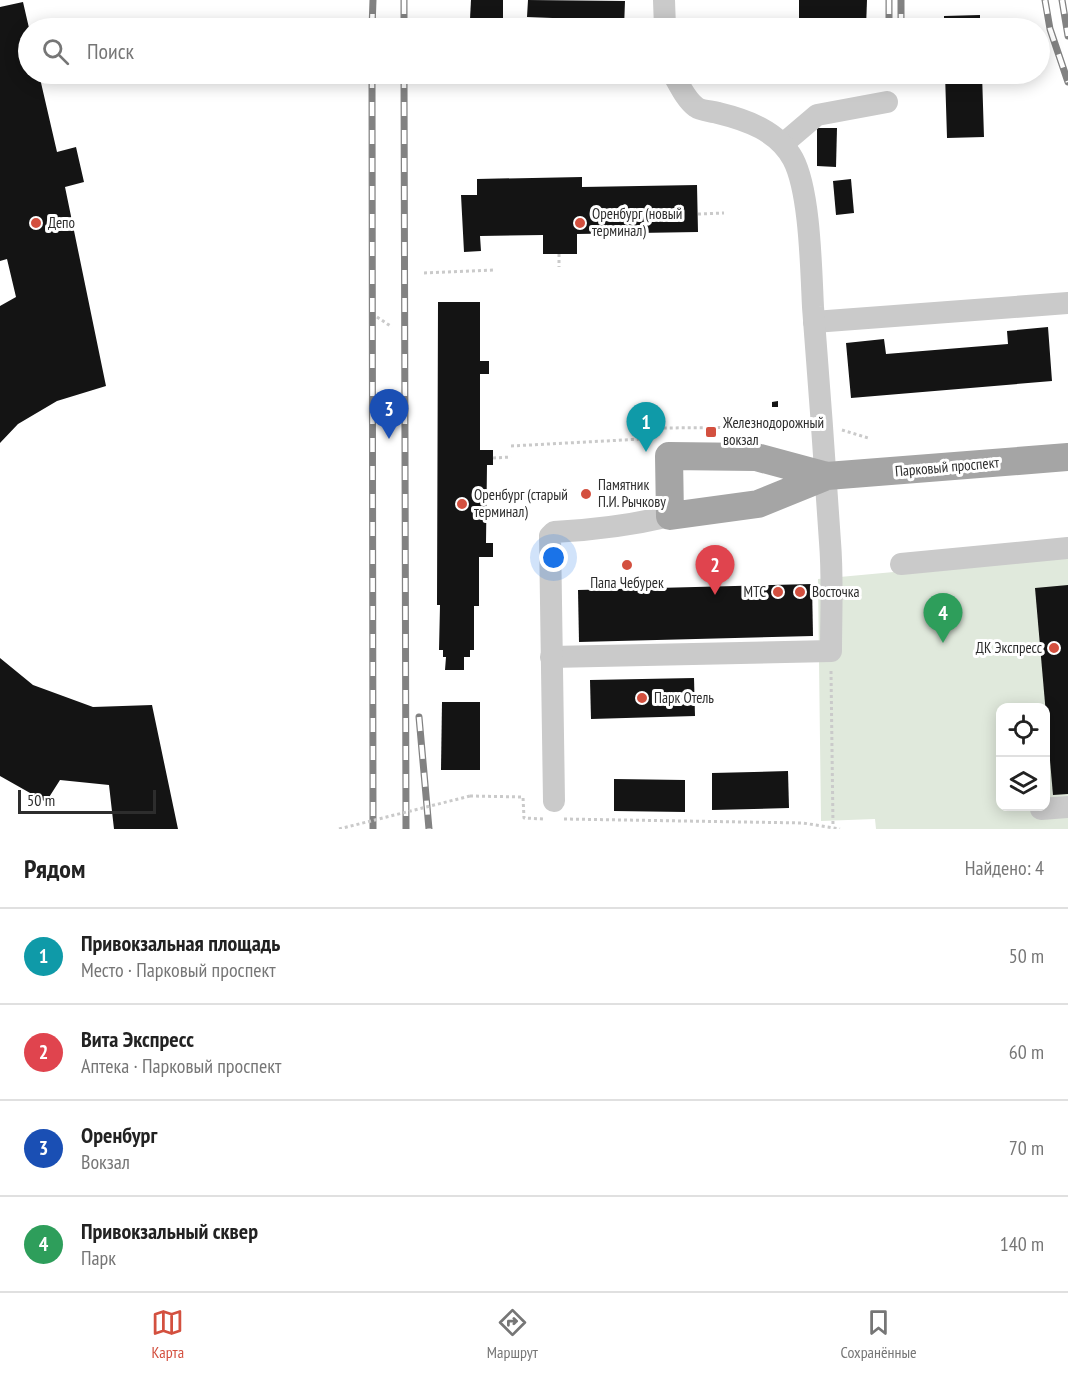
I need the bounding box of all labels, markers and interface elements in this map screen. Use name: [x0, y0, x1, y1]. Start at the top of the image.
search box: [18, 18, 1050, 84]
icon: search: [39, 35, 72, 68]
text: Поиск: [87, 37, 134, 65]
place label: Оренбург (новый терминал): [592, 204, 682, 240]
place label: Депо: [48, 213, 75, 232]
marker: Депо: [29, 216, 43, 230]
marker: Оренбург (новый терминал): [573, 216, 587, 230]
pin: 3: [370, 390, 408, 439]
pin: 1: [626, 402, 666, 452]
place label: Железнодорожный вокзал: [722, 413, 824, 449]
marker: Железнодорожный вокзал: [704, 425, 718, 439]
street label: Парковый проспект: [894, 452, 1000, 481]
place label: Памятник П.И. Рычкову: [598, 475, 666, 511]
place label: Оренбург (старый терминал): [474, 485, 568, 521]
marker: Памятник П.И. Рычкову: [579, 487, 593, 501]
marker: Оренбург (старый терминал): [455, 497, 469, 511]
your location: [539, 543, 568, 572]
pin: 2: [696, 546, 734, 595]
marker: Папа Чебурек: [620, 558, 634, 572]
place label: Папа Чебурек: [590, 573, 664, 592]
place label: МТС: [743, 582, 766, 601]
place label: Восточка: [812, 582, 860, 601]
marker: МТС: [771, 585, 785, 599]
marker: Восточка: [793, 585, 807, 599]
pin: 4: [924, 594, 962, 643]
place label: ДК Экспресс: [976, 638, 1043, 657]
marker: ДК Экспресс: [1047, 641, 1061, 655]
place label: Парк Отель: [654, 688, 714, 707]
marker: Парк Отель: [635, 691, 649, 705]
map controls: [996, 703, 1050, 811]
button: locate: [996, 703, 1050, 757]
button: layers: [996, 757, 1050, 811]
scale bar: [18, 787, 156, 814]
text: 50 m: [27, 790, 55, 810]
text: Рядом: [24, 852, 85, 885]
text: Найдено: 4: [965, 855, 1044, 881]
text: Привокзальная площадь: [81, 929, 280, 957]
text: 1: [39, 943, 48, 969]
text: 50 m: [1009, 943, 1044, 969]
text: Место · Парковый проспект: [81, 957, 276, 983]
text: Вита Экспресс: [81, 1025, 194, 1053]
text: 2: [39, 1039, 48, 1065]
text: 60 m: [1009, 1039, 1044, 1065]
text: Аптека · Парковый проспект: [81, 1053, 281, 1079]
text: Оренбург: [81, 1121, 157, 1149]
text: 3: [39, 1135, 48, 1161]
text: 70 m: [1009, 1135, 1044, 1161]
text: Вокзал: [81, 1149, 130, 1175]
text: Привокзальный сквер: [81, 1217, 258, 1245]
text: 4: [39, 1231, 48, 1257]
text: 140 m: [1000, 1231, 1044, 1257]
text: Парк: [81, 1245, 116, 1271]
tab: Карта: [151, 1306, 184, 1362]
tab: Маршрут: [487, 1306, 538, 1362]
tab: Сохранённые: [841, 1306, 917, 1362]

